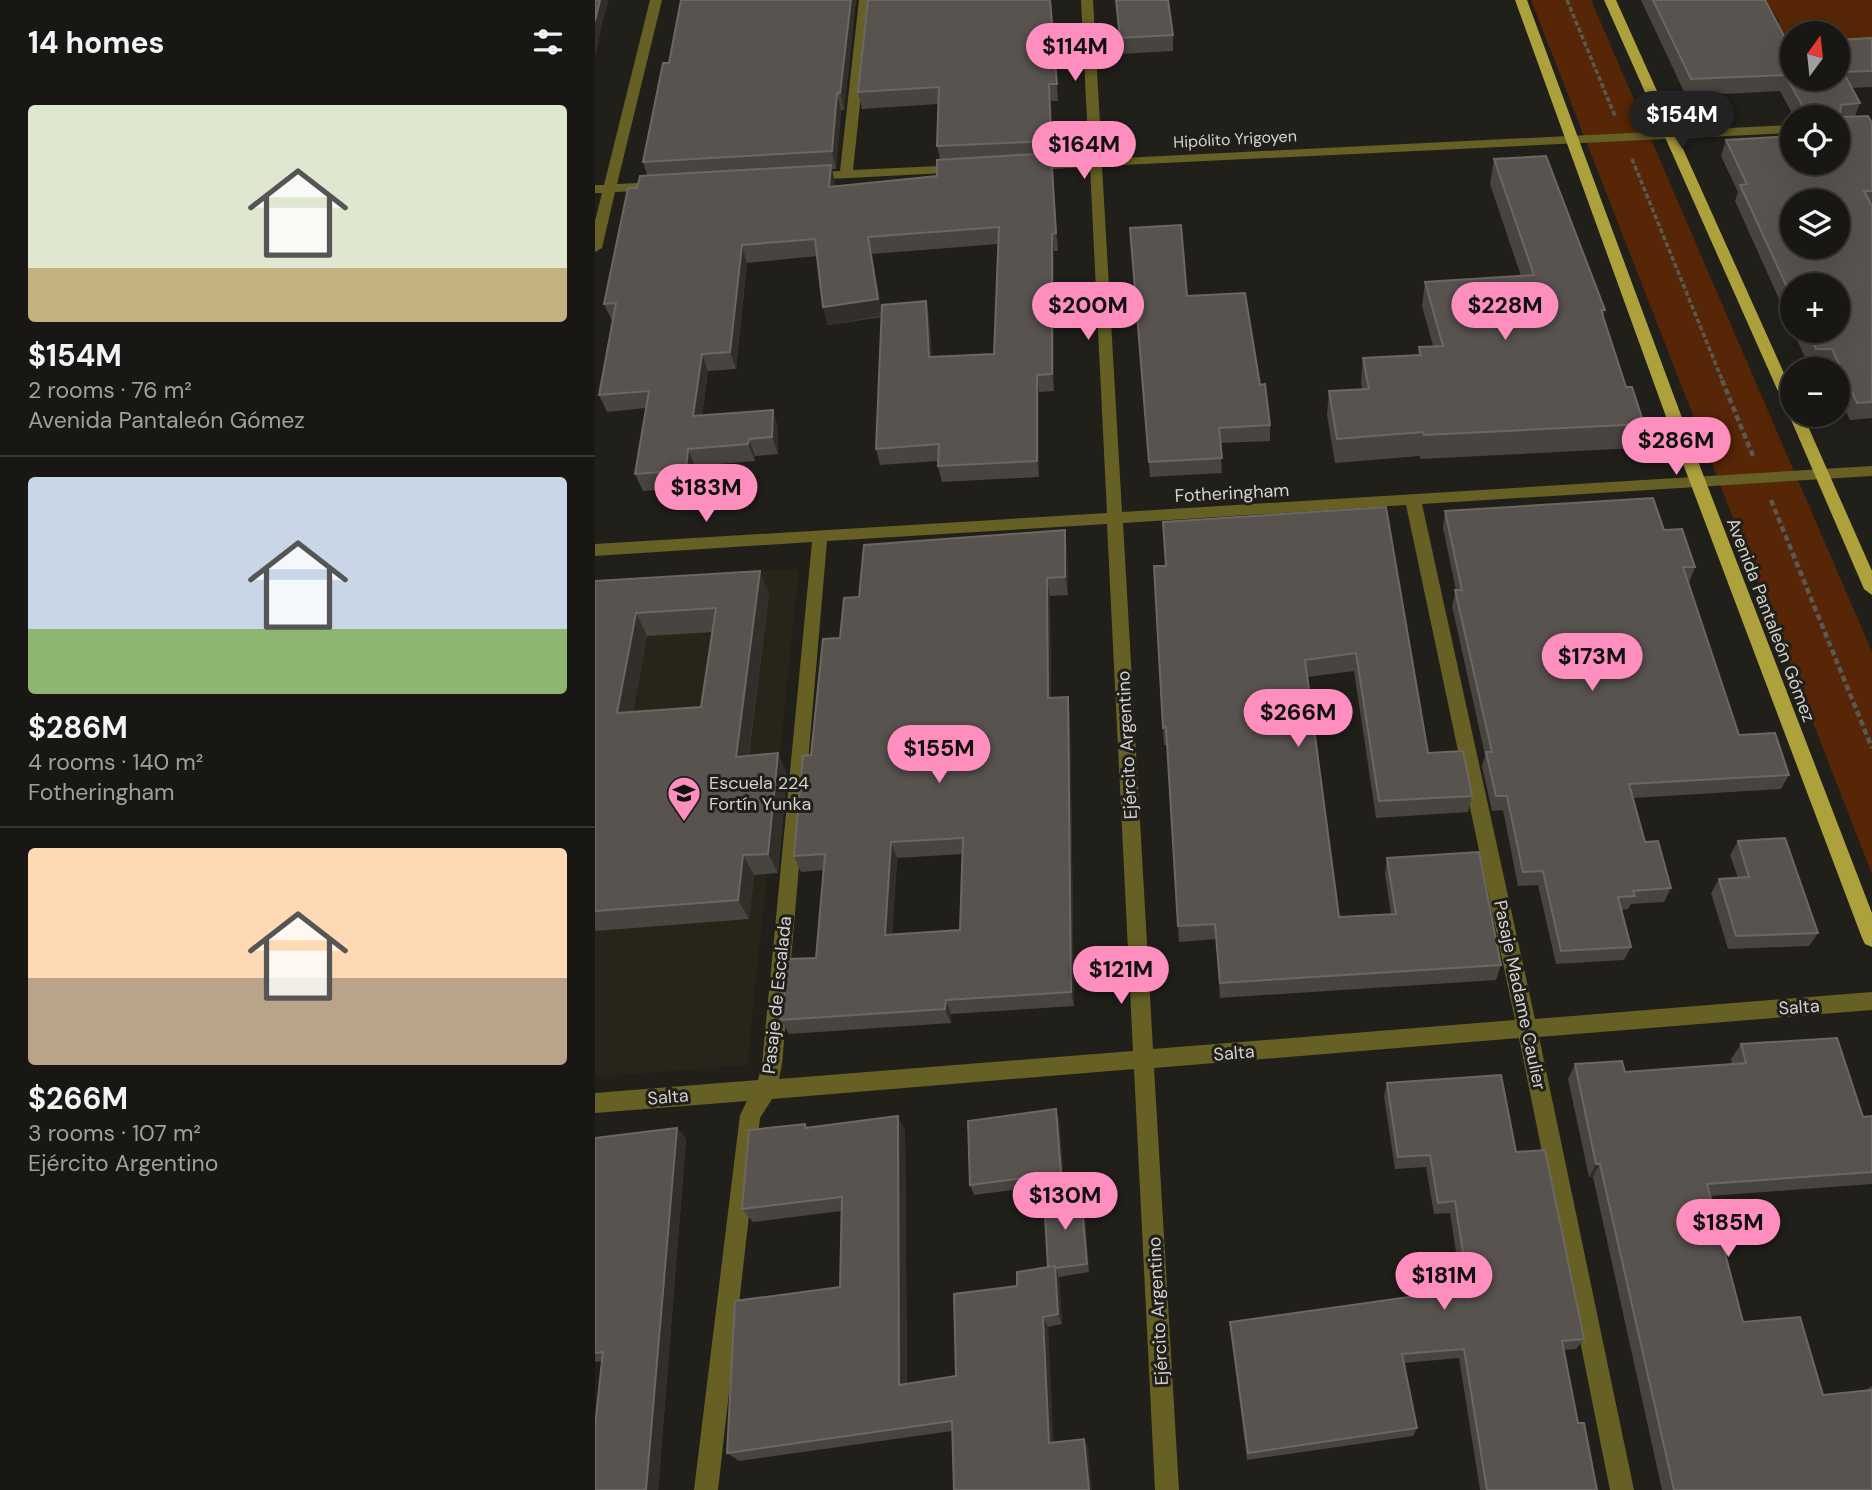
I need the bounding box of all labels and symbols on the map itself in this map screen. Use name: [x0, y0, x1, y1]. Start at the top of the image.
north arrow: [1780, 21, 1850, 91]
pin: $114M: [1026, 24, 1124, 83]
pin: $154M: [1633, 92, 1731, 151]
pin: $164M: [1035, 122, 1133, 181]
street label: Hipólito Yrigoyen: [1173, 125, 1297, 153]
pin: $200M: [1039, 282, 1137, 342]
pin: $228M: [1456, 282, 1554, 342]
pin: $286M: [1627, 418, 1725, 477]
pin: $183M: [657, 464, 755, 524]
street label: Fotheringham: [1174, 478, 1290, 508]
street label: Avenida Pantaleón Gómez: [1721, 515, 1821, 725]
pin: $173M: [1543, 634, 1641, 693]
street label: Ejército Argentino: [1111, 670, 1143, 820]
pin: $266M: [1249, 690, 1347, 749]
pin: $155M: [890, 726, 988, 785]
place label: Escuela 224 Fortín Yunka: [709, 771, 811, 816]
school or university icon: Escuela 224 Fortín Yunka: [665, 774, 703, 823]
street label: Pasaje Madame Caulier: [1488, 898, 1552, 1092]
street label: Pasaje de Escalada: [757, 915, 797, 1075]
pin: $121M: [1072, 946, 1170, 1006]
street label: Salta: [1778, 994, 1820, 1020]
street label: Salta: [1212, 1039, 1256, 1067]
street label: Salta: [646, 1083, 690, 1111]
pin: $130M: [1016, 1172, 1114, 1232]
pin: $185M: [1679, 1200, 1777, 1259]
street label: Ejército Argentino: [1142, 1236, 1174, 1386]
pin: $181M: [1395, 1252, 1493, 1312]

